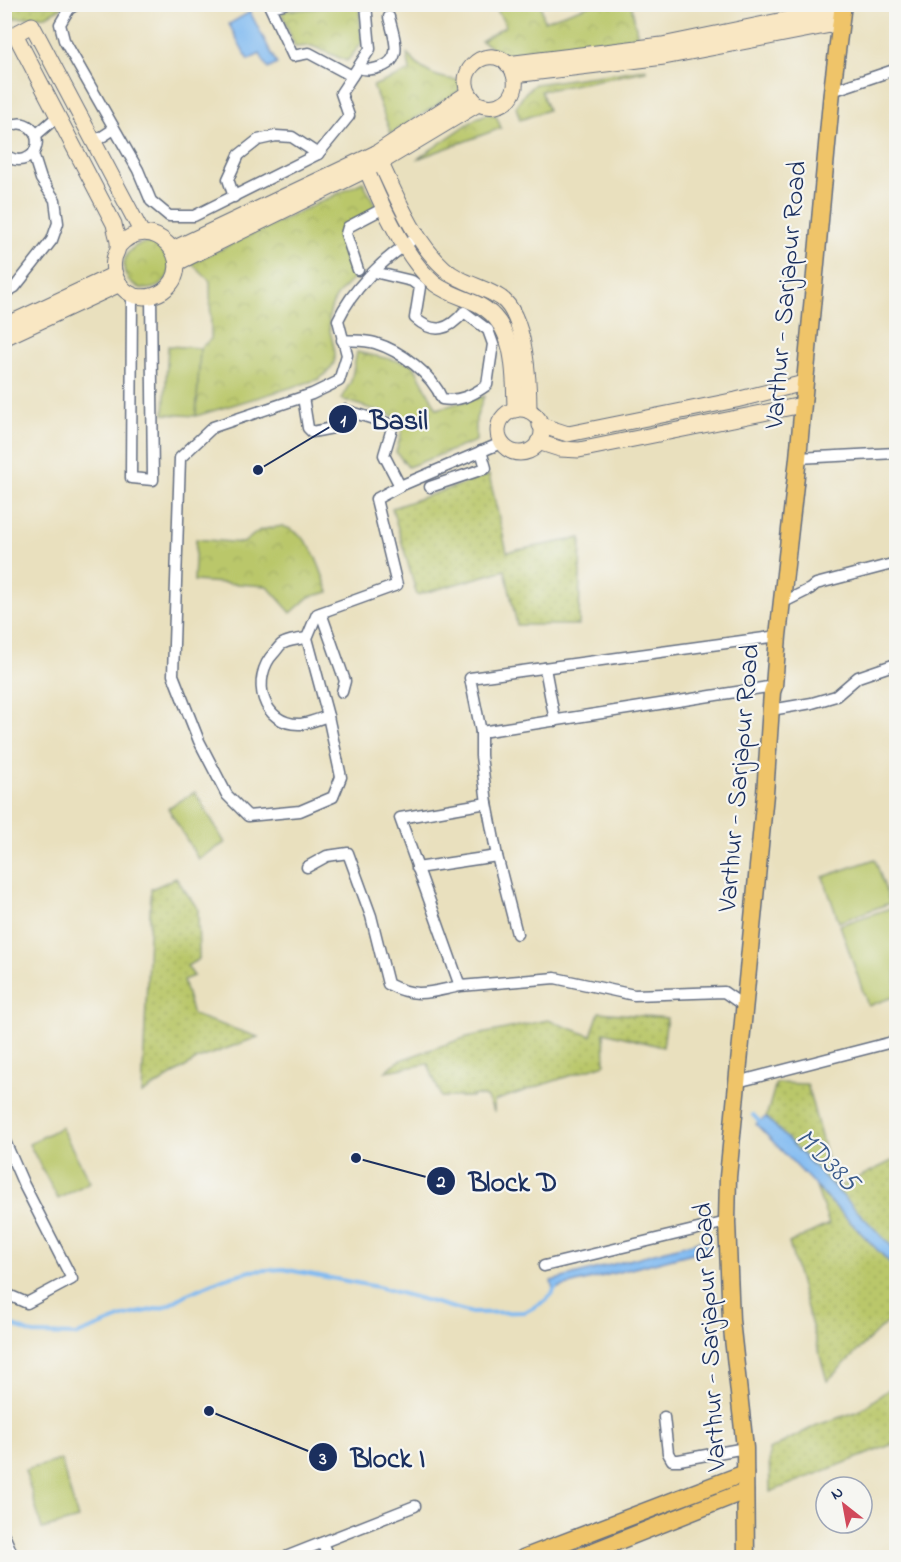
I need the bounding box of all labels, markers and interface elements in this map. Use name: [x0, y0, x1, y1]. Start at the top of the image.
street label: Varthur - Sarjapur Road: [756, 159, 818, 432]
callout: Basil: [328, 396, 440, 442]
text: Basil: [368, 402, 428, 443]
text: 1: [340, 409, 346, 435]
street label: Varthur - Sarjapur Road: [709, 642, 771, 915]
water label: MD385: [785, 1120, 870, 1205]
callout: Block D: [426, 1158, 569, 1204]
text: Block D: [467, 1164, 557, 1205]
text: 2: [436, 1170, 446, 1196]
street label: Varthur - Sarjapur Road: [684, 1202, 738, 1473]
callout: Block I: [308, 1434, 437, 1480]
text: Block I: [349, 1440, 425, 1481]
text: 3: [318, 1447, 327, 1473]
north arrow: [814, 1475, 874, 1535]
text: N: [826, 1481, 848, 1507]

